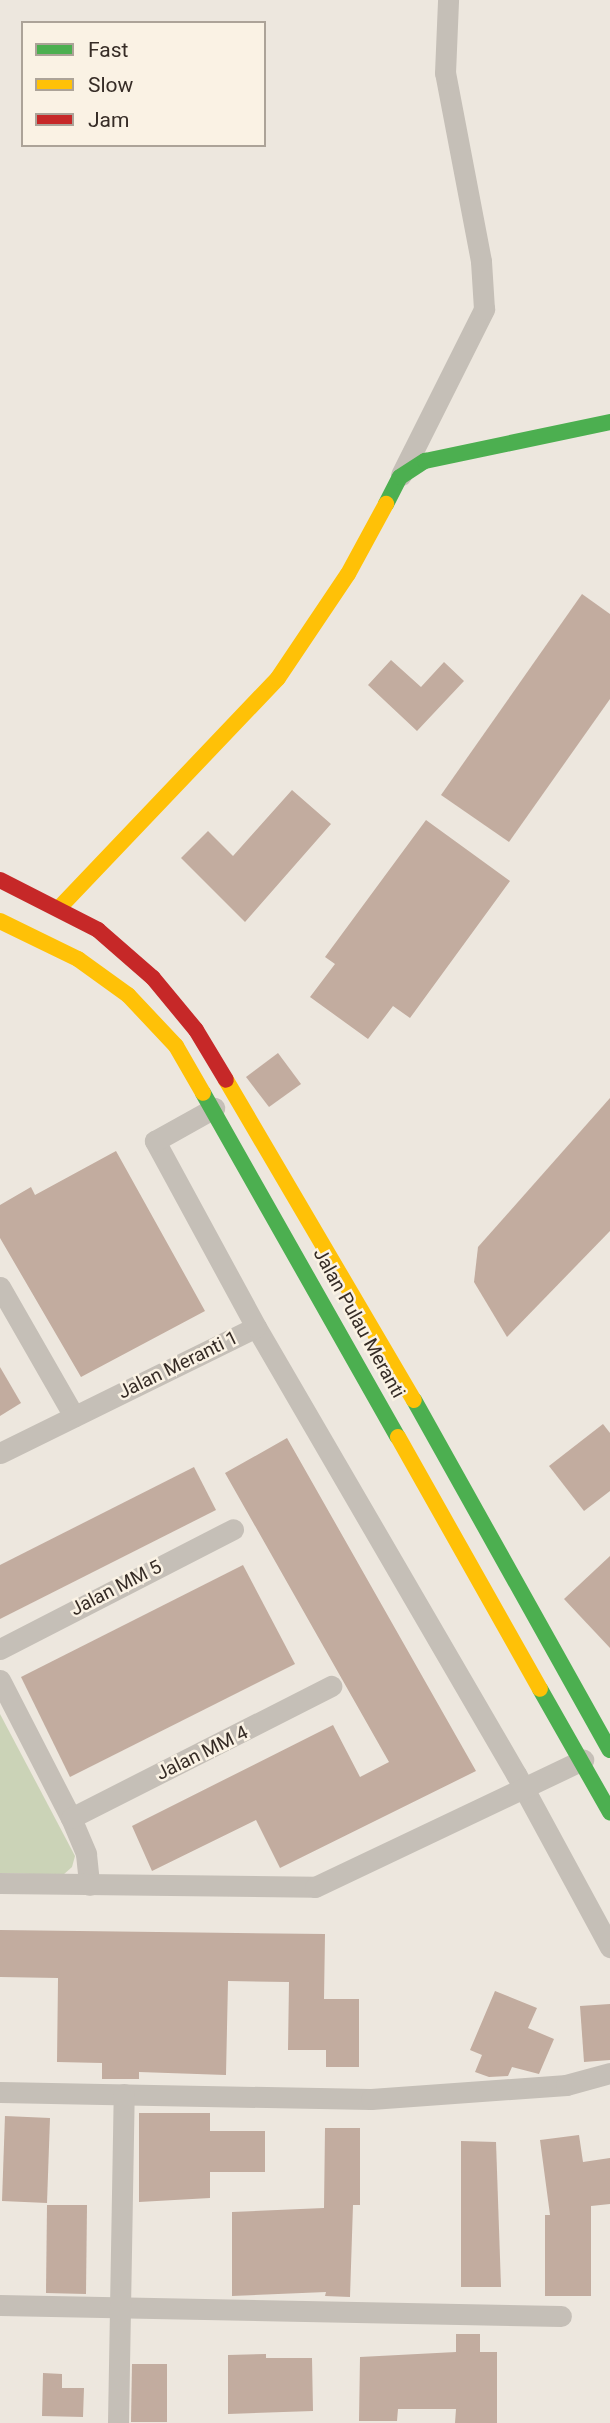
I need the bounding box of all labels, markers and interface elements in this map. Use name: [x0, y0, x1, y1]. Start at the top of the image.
legend: [21, 21, 266, 147]
text: Fast: [88, 38, 128, 62]
text: Slow: [88, 73, 133, 97]
text: Jam: [88, 108, 129, 132]
street label: Jalan Pulau Meranti: [308, 1244, 410, 1402]
street label: Jalan Meranti 1: [114, 1326, 242, 1404]
street label: Jalan MM 5: [66, 1555, 166, 1621]
street label: Jalan MM 4: [152, 1721, 252, 1785]

